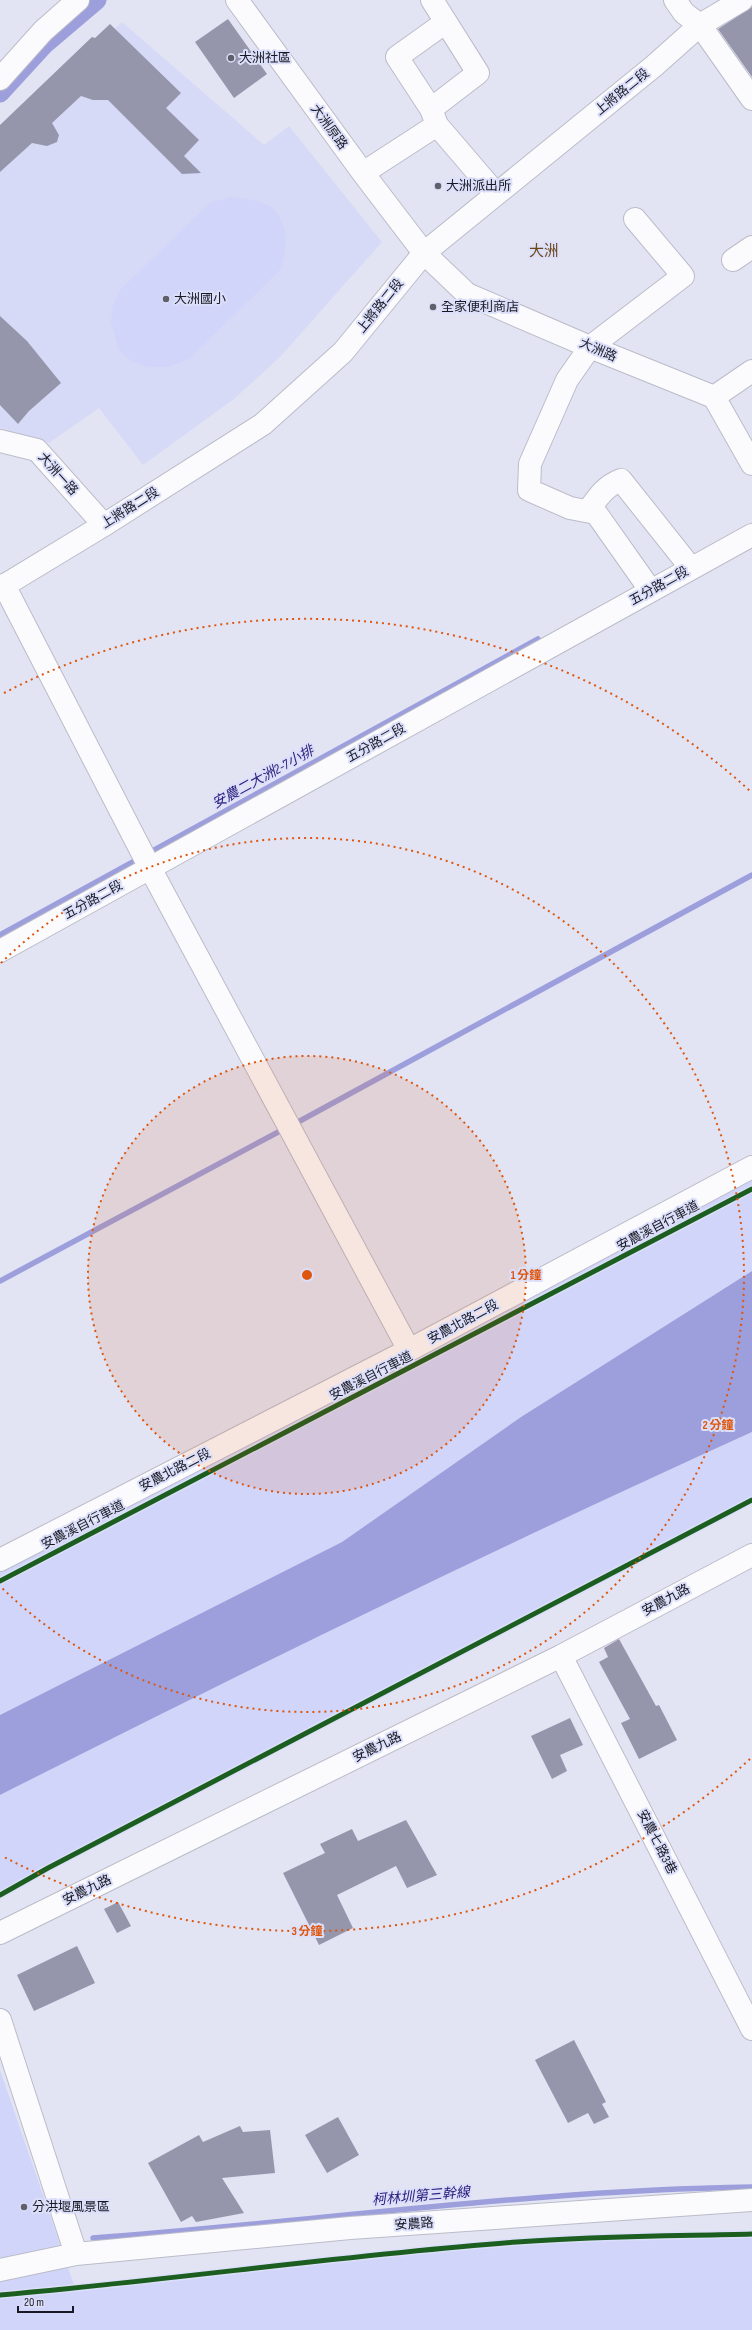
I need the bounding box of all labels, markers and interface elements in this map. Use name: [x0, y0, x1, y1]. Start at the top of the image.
place label: 大洲社區: [239, 50, 291, 66]
marker: 大洲社區: [226, 53, 236, 63]
street label: 上將路二段: [592, 65, 652, 119]
street label: 大洲原路: [307, 101, 351, 153]
place label: 大洲派出所: [446, 178, 511, 194]
marker: 大洲派出所: [433, 181, 443, 191]
district label: 大洲: [529, 242, 559, 261]
street label: 上將路二段: [353, 276, 407, 336]
place label: 大洲國小: [174, 291, 226, 307]
marker: 大洲國小: [161, 294, 171, 304]
place label: 全家便利商店: [441, 299, 519, 315]
marker: 全家便利商店: [428, 302, 438, 312]
street label: 大洲路: [577, 335, 619, 365]
street label: 大洲一路: [35, 449, 81, 499]
street label: 上將路二段: [98, 484, 162, 532]
street label: 五分路二段: [627, 563, 691, 609]
street label: 五分路二段: [344, 720, 408, 766]
water label: 安農二大洲2-7小排: [209, 741, 319, 812]
street label: 五分路二段: [61, 877, 125, 923]
street label: 安農溪自行車道: [614, 1198, 702, 1254]
centre of rings: [300, 1268, 314, 1282]
text: 1 分鐘: [511, 1268, 541, 1283]
street label: 安農北路二段: [425, 1297, 501, 1347]
street label: 安農溪自行車道: [327, 1348, 415, 1404]
text: 2 分鐘: [702, 1418, 734, 1433]
street label: 安農北路二段: [137, 1445, 213, 1495]
street label: 安農溪自行車道: [39, 1497, 127, 1553]
street label: 安農九路: [639, 1581, 693, 1619]
street label: 安農九路: [350, 1728, 404, 1766]
street label: 安農七路3巷: [634, 1807, 680, 1877]
street label: 安農九路: [60, 1871, 114, 1909]
text: 3 分鐘: [291, 1924, 323, 1939]
water label: 柯林圳第三幹線: [371, 2183, 473, 2209]
place label: 分洪堰風景區: [32, 2199, 110, 2215]
marker: 分洪堰風景區: [19, 2202, 29, 2212]
street label: 安農路: [394, 2215, 434, 2233]
scale bar: [18, 2288, 73, 2314]
text: 20 m: [24, 2295, 44, 2310]

